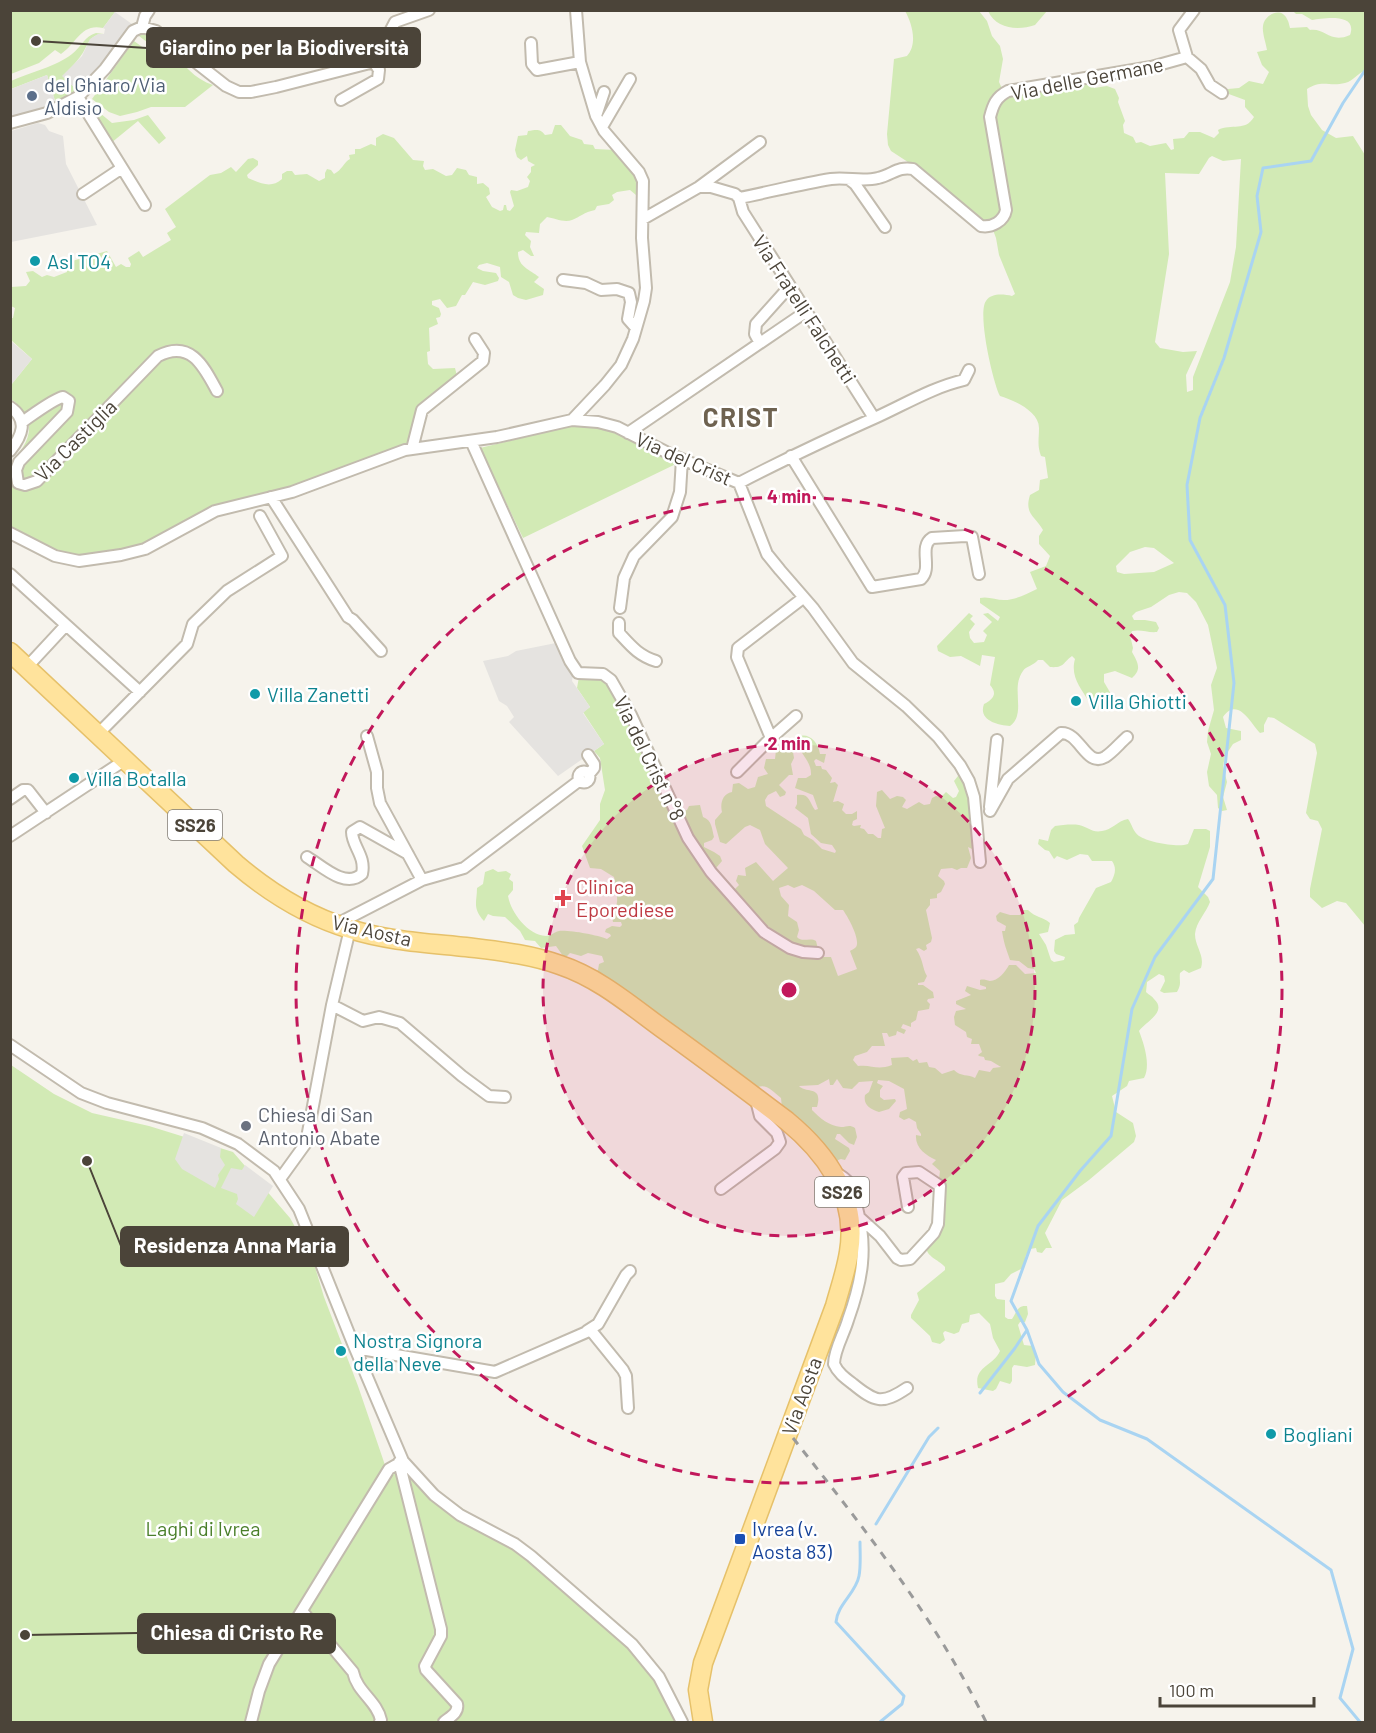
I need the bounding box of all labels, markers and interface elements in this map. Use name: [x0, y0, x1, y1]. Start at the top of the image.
callout: Giardino per la Biodiversità: [147, 28, 420, 67]
text: Giardino per la Biodiversità: [159, 34, 409, 59]
street label: Via delle Germane: [1009, 51, 1165, 105]
place label: del Ghiaro/Via Aldisio: [44, 72, 166, 119]
marker: del Ghiaro/Via Aldisio: [25, 89, 39, 103]
street label: Via Fratelli Falchetti: [748, 230, 862, 388]
place label: Asl TO4: [47, 249, 111, 273]
marker: Asl TO4: [28, 254, 42, 268]
street label: Via Castiglia: [29, 394, 121, 486]
district label: CRIST: [703, 401, 779, 432]
street label: Via del Crist: [632, 426, 736, 490]
text: 4 min: [767, 485, 811, 507]
place label: Villa Zanetti: [267, 682, 369, 706]
marker: Villa Zanetti: [248, 687, 262, 701]
place label: Villa Ghiotti: [1088, 689, 1187, 713]
street label: Via del Crist n°8: [610, 692, 690, 824]
marker: Villa Ghiotti: [1069, 694, 1083, 708]
text: 2 min: [767, 732, 811, 754]
place label: Villa Botalla: [86, 766, 187, 790]
marker: Villa Botalla: [67, 771, 81, 785]
road number: SS26: [168, 810, 222, 840]
place label: Clinica Eporediese: [576, 874, 675, 921]
marker: Clinica Eporediese: [554, 889, 572, 907]
street label: Via Aosta: [330, 909, 414, 951]
centre of rings: [779, 980, 799, 1000]
place label: Chiesa di San Antonio Abate: [258, 1102, 380, 1149]
marker: Chiesa di San Antonio Abate: [239, 1119, 253, 1133]
road number: SS26: [815, 1177, 869, 1207]
callout: Residenza Anna Maria: [121, 1227, 348, 1266]
text: Residenza Anna Maria: [134, 1232, 336, 1257]
place label: Nostra Signora della Neve: [353, 1328, 482, 1375]
marker: Nostra Signora della Neve: [334, 1344, 348, 1358]
street label: Via Aosta: [776, 1354, 826, 1438]
place label: Bogliani: [1283, 1422, 1353, 1446]
marker: Bogliani: [1264, 1427, 1278, 1441]
park label: Laghi di Ivrea: [146, 1516, 260, 1540]
place label: Ivrea (v. Aosta 83): [752, 1516, 833, 1563]
marker: Ivrea (v. Aosta 83): [733, 1532, 747, 1546]
callout: Chiesa di Cristo Re: [138, 1614, 335, 1653]
text: Chiesa di Cristo Re: [151, 1619, 323, 1644]
scale bar: [1160, 1670, 1314, 1708]
text: 100 m: [1169, 1679, 1214, 1701]

